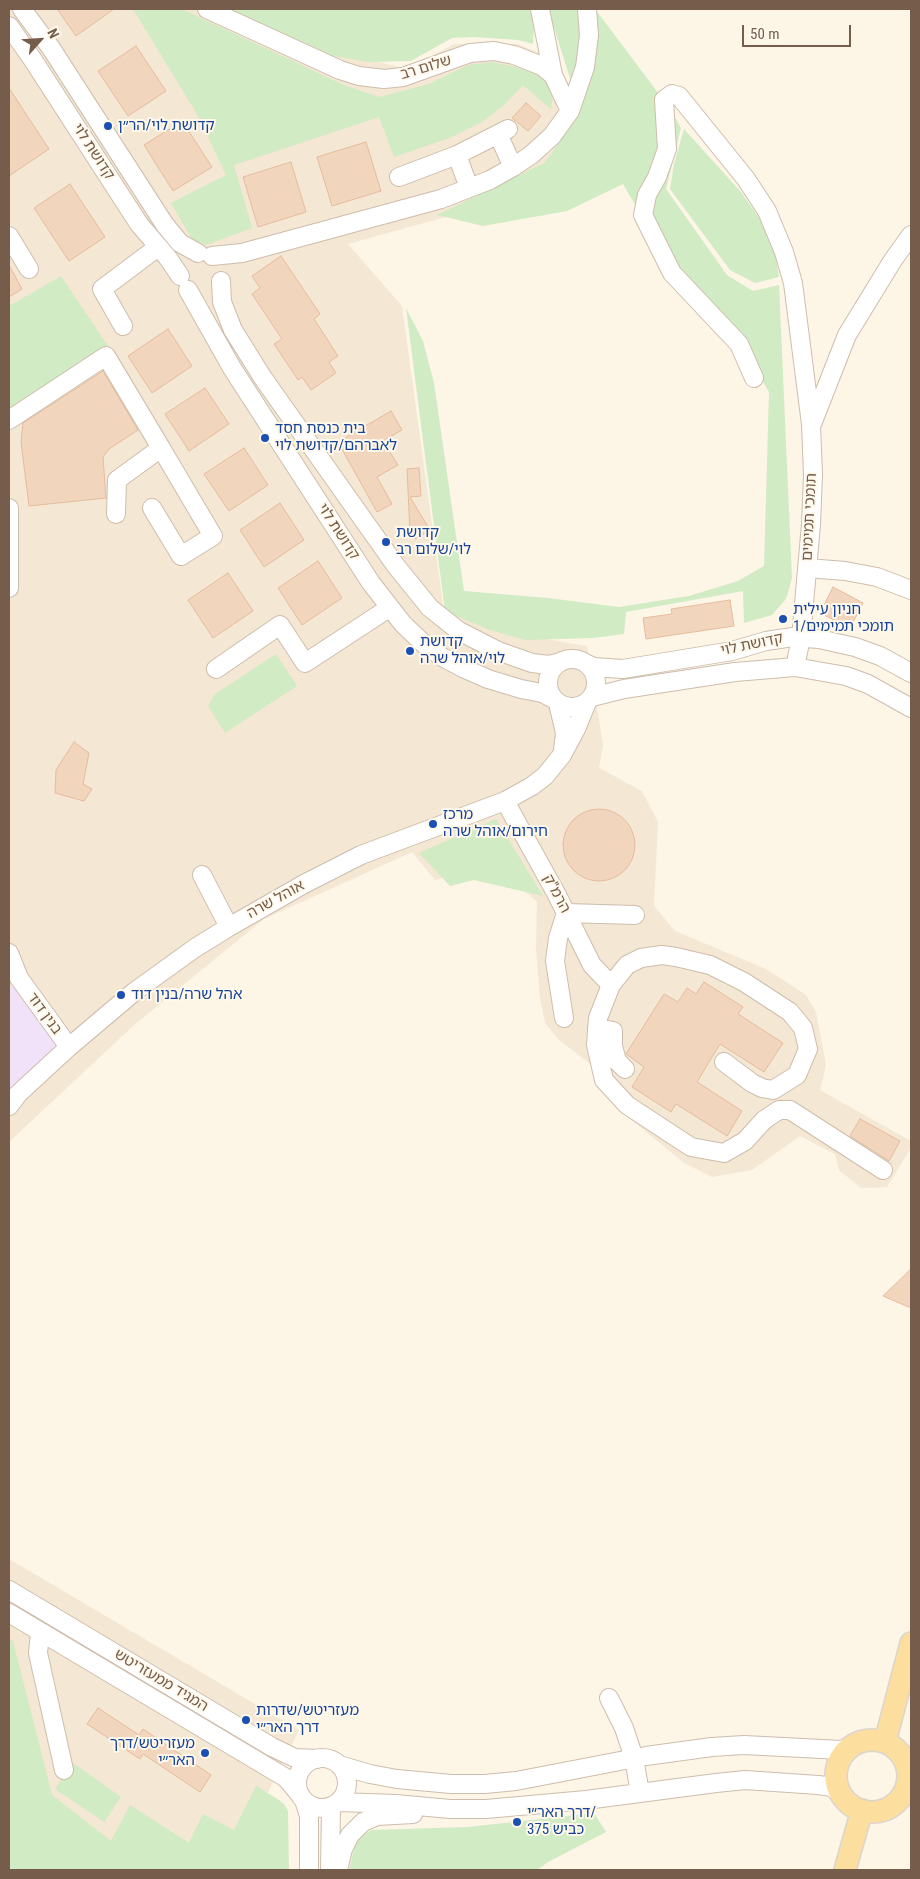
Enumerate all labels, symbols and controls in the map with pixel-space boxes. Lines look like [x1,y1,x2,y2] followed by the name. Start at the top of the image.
[15,15,65,65] north arrow
[745,15,854,47] scale bar
[750,25,780,43] text: 50 m
[44,26,63,41] text: N
[398,52,454,84] street label: שלום רב
[118,117,215,135] place label: קדושת לוי/הר״ן
[68,120,118,184] street label: קדושת לוי
[102,120,114,132] marker: קדושת לוי/הר״ן
[275,420,397,455] place label: בית כנסת חסד לאברהם/קדושת לוי
[259,432,271,444] marker: בית כנסת חסד לאברהם/קדושת לוי
[799,473,821,561] street label: תומכי תמימים
[313,500,363,564] street label: קדושת לוי
[396,524,471,559] place label: קדושת לוי/שלום רב
[380,536,392,548] marker: קדושת לוי/שלום רב
[793,601,894,636] place label: חניון עילית 1/תומכי תמימים
[777,613,789,625] marker: חניון עילית 1/תומכי תמימים
[719,630,785,660] street label: קדושת לוי
[420,633,505,668] place label: קדושת לוי/אוהל שרה
[404,645,416,657] marker: קדושת לוי/אוהל שרה
[443,806,548,841] place label: מרכז חירום/אוהל שרה
[427,818,439,830] marker: מרכז חירום/אוהל שרה
[538,872,574,916] street label: הרמ"ק
[244,877,308,923] street label: אוהל שרה
[131,986,242,1004] place label: אהל שרה/בנין דוד
[23,989,65,1039] street label: בנין דוד
[115,989,127,1001] marker: אהל שרה/בנין דוד
[111,1646,211,1716] street label: המגיד ממעזריטש
[256,1702,359,1737] place label: מעזריטש/שדרות דרך האר״י
[240,1714,252,1726] marker: מעזריטש/שדרות דרך האר״י
[110,1735,195,1770] place label: מעזריטש/דרך האר״י
[199,1747,211,1759] marker: מעזריטש/דרך האר״י
[527,1804,596,1839] place label: דרך האר״י/ כביש 375
[511,1816,523,1828] marker: דרך האר״י/ כביש 375

